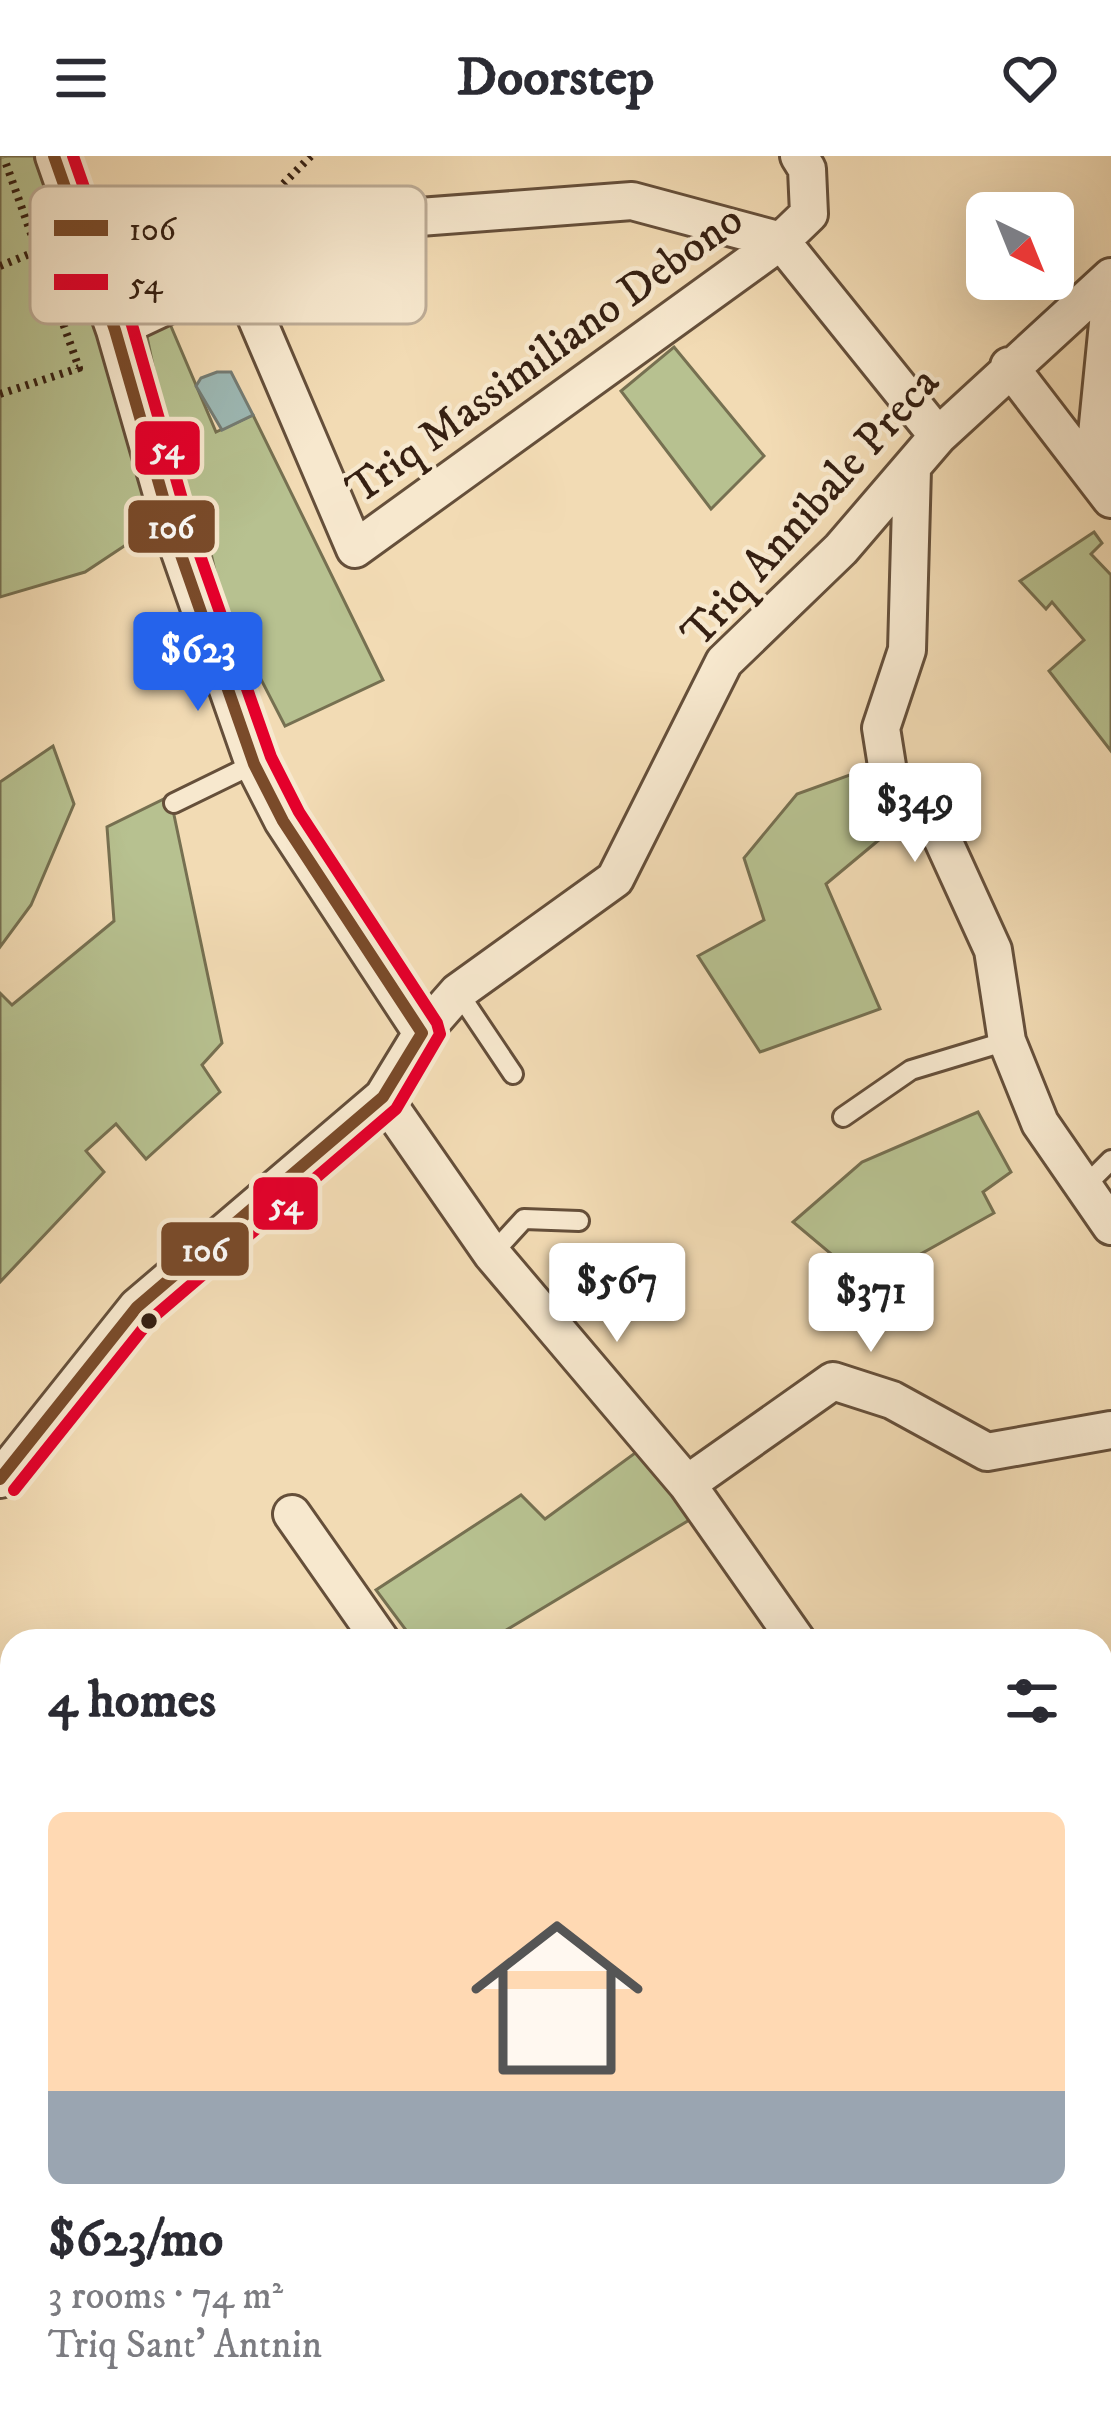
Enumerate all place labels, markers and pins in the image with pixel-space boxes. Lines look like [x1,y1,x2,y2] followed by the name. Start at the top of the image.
[127,612,269,714] pin: $623
[844,763,986,865] pin: $349
[546,1243,688,1345] pin: $567
[800,1253,942,1355] pin: $371
[138,1310,160,1332] unlabelled marker

